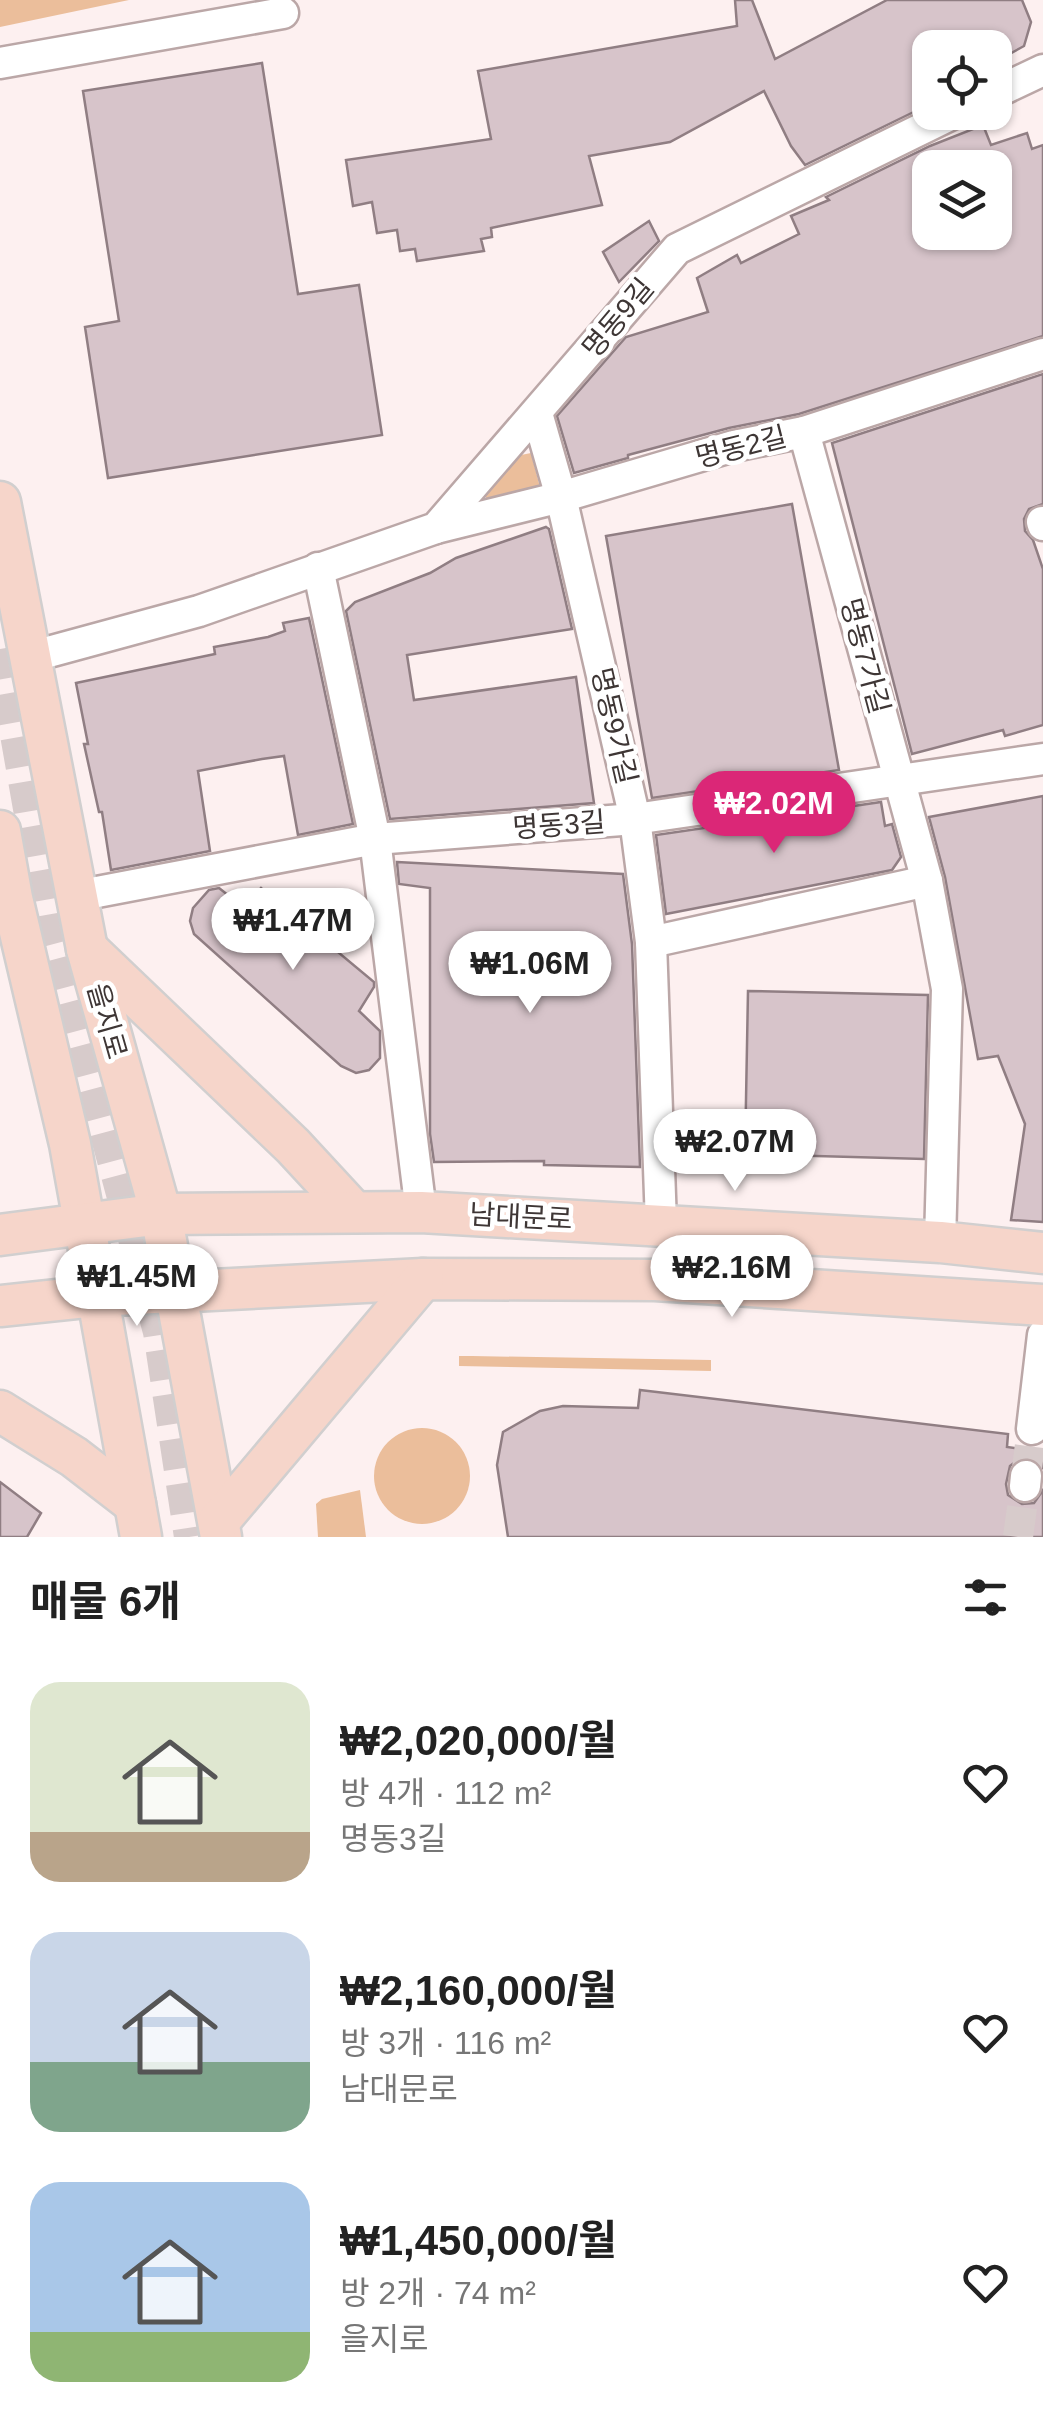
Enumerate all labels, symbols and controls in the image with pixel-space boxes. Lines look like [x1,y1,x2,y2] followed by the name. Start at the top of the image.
[912,30,1012,250] map controls
[912,30,1012,130] button: locate
[912,150,1012,250] button: layers
[576,272,660,364] street label: 명동9길
[692,421,790,473] street label: 명동2길
[835,595,895,717] street label: 명동7가길
[586,665,642,787] street label: 명동9가길
[693,771,855,856] pin: ₩2.02M
[714,785,834,821] text: ₩2.02M
[512,806,606,844] street label: 명동3길
[212,888,374,973] pin: ₩1.47M
[233,902,353,938] text: ₩1.47M
[449,931,611,1016] pin: ₩1.06M
[470,945,590,981] text: ₩1.06M
[81,980,133,1062] street label: 을지로
[654,1109,816,1194] pin: ₩2.07M
[675,1123,795,1159] text: ₩2.07M
[469,1199,573,1235] street label: 남대문로
[651,1235,813,1320] pin: ₩2.16M
[56,1244,218,1329] pin: ₩1.45M
[672,1249,792,1285] text: ₩2.16M
[77,1258,197,1294] text: ₩1.45M
[958,1570,1013,1625] icon: filters
[30,1578,181,1625] text: 매물 6개
[340,1717,617,1764] text: ₩2,020,000/월
[110,1722,230,1842] icon: home
[958,1755,1013,1810] icon: heart
[340,1775,551,1811] text: 방 4개 · 112 m²
[340,1821,446,1857] text: 명동3길
[340,1967,617,2014] text: ₩2,160,000/월
[110,1972,230,2092] icon: home
[958,2005,1013,2060] icon: heart
[340,2025,551,2061] text: 방 3개 · 116 m²
[340,2071,458,2107] text: 남대문로
[340,2217,617,2264] text: ₩1,450,000/월
[110,2222,230,2342] icon: home
[958,2255,1013,2310] icon: heart
[340,2275,536,2311] text: 방 2개 · 74 m²
[340,2321,428,2357] text: 을지로

